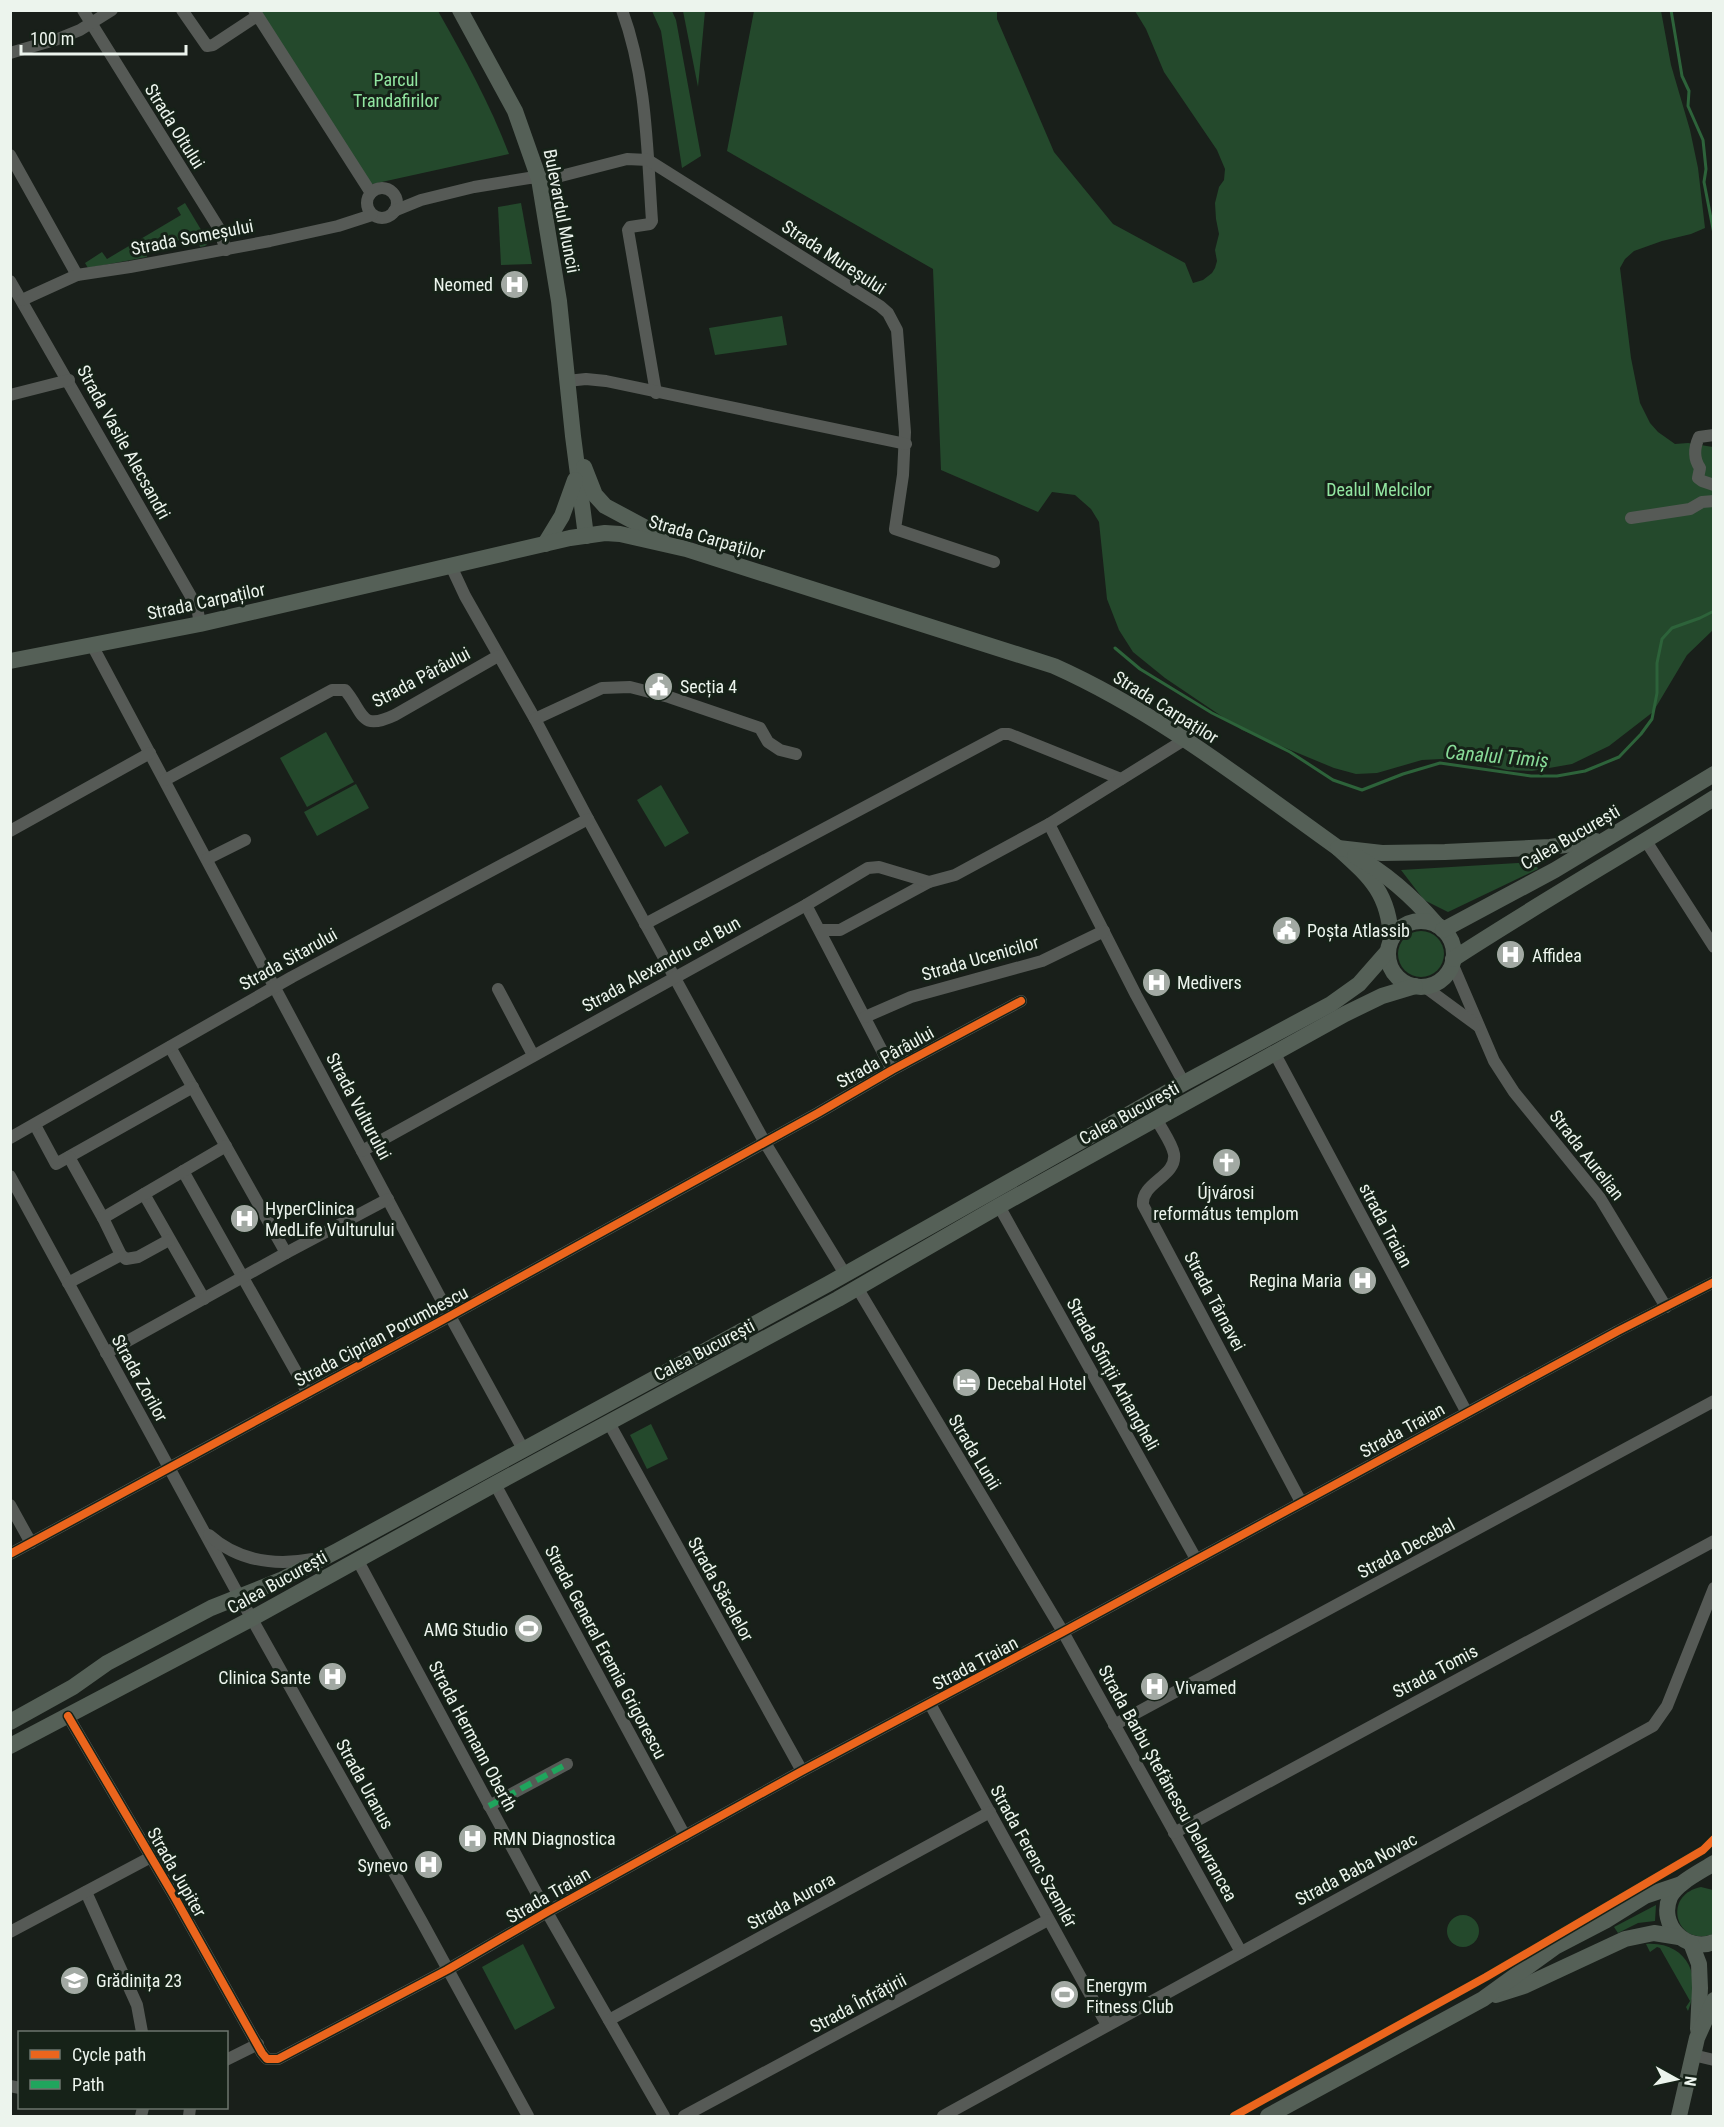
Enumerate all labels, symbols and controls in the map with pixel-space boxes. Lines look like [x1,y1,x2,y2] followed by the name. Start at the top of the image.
[21,18,186,56] scale bar
[30,28,74,49] text: 100 m
[353,69,439,111] park label: Parcul Trandafirilor
[141,80,209,172] street label: Strada Oltului
[540,147,584,275] street label: Bulevardul Muncii
[129,215,255,260] street label: Strada Someșului
[777,216,890,299] street label: Strada Mureșului
[498,268,530,300] hospital icon: Neomed
[433,274,493,295] place label: Neomed
[73,361,175,523] street label: Strada Vasile Alecsandri
[1326,479,1432,500] park label: Dealul Melcilor
[646,510,768,565] street label: Strada Carpaților
[145,578,268,625] street label: Strada Carpaților
[368,642,474,712] street label: Strada Pârâului
[1109,666,1223,749] street label: Strada Carpaților
[643,670,675,702] public building icon: Secția 4
[680,676,737,698] place label: Secția 4
[1444,740,1550,772] water label: Canalul Timiș
[1517,800,1624,875] street label: Calea București
[578,912,744,1016] street label: Strada Alexandru cel Bun
[1270,914,1302,946] public building icon: Poșta Atlassib
[1307,920,1410,942] place label: Poșta Atlassib
[235,923,341,995] street label: Strada Sitarului
[919,931,1041,985] street label: Strada Ucenicilor
[1495,939,1527,971] hospital icon: Affidea
[1532,945,1582,966] place label: Affidea
[1140,966,1172,998] hospital icon: Medivers
[1177,972,1242,993] place label: Medivers
[833,1022,937,1092] street label: Strada Pârâului
[322,1049,396,1163] street label: Strada Vulturului
[1075,1077,1183,1150] street label: Calea București
[1545,1106,1629,1204] street label: Strada Aurelian
[1210,1147,1242,1179] church icon: Újvárosi református templom
[1355,1179,1417,1271] street label: strada Traian
[1153,1182,1299,1224] place label: Újvárosi református templom
[265,1198,395,1240] place label: HyperClinica MedLife Vulturului
[228,1202,260,1234] hospital icon: HyperClinica MedLife Vulturului
[1180,1248,1250,1354] street label: Strada Târnavei
[1347,1264,1379,1296] hospital icon: Regina Maria
[1249,1270,1342,1291] place label: Regina Maria
[291,1281,471,1391] street label: Strada Ciprian Porumbescu
[1062,1294,1164,1454] street label: Strada Sfinții Arhangheli
[650,1315,758,1386] street label: Calea București
[107,1331,173,1426] street label: Strada Zorilor
[950,1367,982,1399] hotel icon: Decebal Hotel
[987,1373,1086,1394] place label: Decebal Hotel
[1356,1398,1448,1462] street label: Strada Traian
[944,1411,1006,1493] street label: Strada Lunii
[1354,1514,1458,1582] street label: Strada Decebal
[684,1533,759,1645] street label: Strada Săcelelor
[541,1542,671,1762] street label: Strada General Eremia Grigorescu
[223,1546,331,1619] street label: Calea București
[513,1613,545,1645] sports icon: AMG Studio
[424,1619,508,1640] place label: AMG Studio
[929,1632,1021,1694] street label: Strada Traian
[1389,1640,1481,1702] street label: Strada Tomis
[425,1657,521,1815] street label: Strada Hermann Oberth
[316,1661,348,1693] hospital icon: Clinica Sante
[1093,1661,1242,1905] street label: Strada Barbu Ștefănescu Delavrancea
[218,1667,311,1688] place label: Clinica Sante
[1138,1671,1170,1703] hospital icon: Vivamed
[1175,1677,1236,1698] place label: Vivamed
[332,1735,398,1833] street label: Strada Uranus
[986,1781,1082,1931] street label: Strada Ferenc Szemlér
[456,1822,488,1854] hospital icon: RMN Diagnostica
[143,1824,211,1921] street label: Strada Jupiter
[493,1828,616,1849] place label: RMN Diagnostica
[1292,1828,1420,1910] street label: Strada Baba Novac
[413,1849,445,1881] hospital icon: Synevo
[358,1855,408,1876] place label: Synevo
[502,1862,594,1928] street label: Strada Traian
[743,1868,839,1934] street label: Strada Aurora
[59,1964,91,1996] school or university icon: Grădinița 23
[806,1969,910,2038] street label: Strada Înfrățirii
[96,1970,182,1992] place label: Grădinița 23
[1086,1975,1174,2017] place label: Energym Fitness Club
[1049,1979,1081,2011] sports icon: Energym Fitness Club
[18,2031,228,2109] legend
[72,2044,146,2065] text: Cycle path
[1646,2049,1706,2109] north arrow
[72,2074,105,2095] text: Path
[1680,2075,1700,2087] text: N

